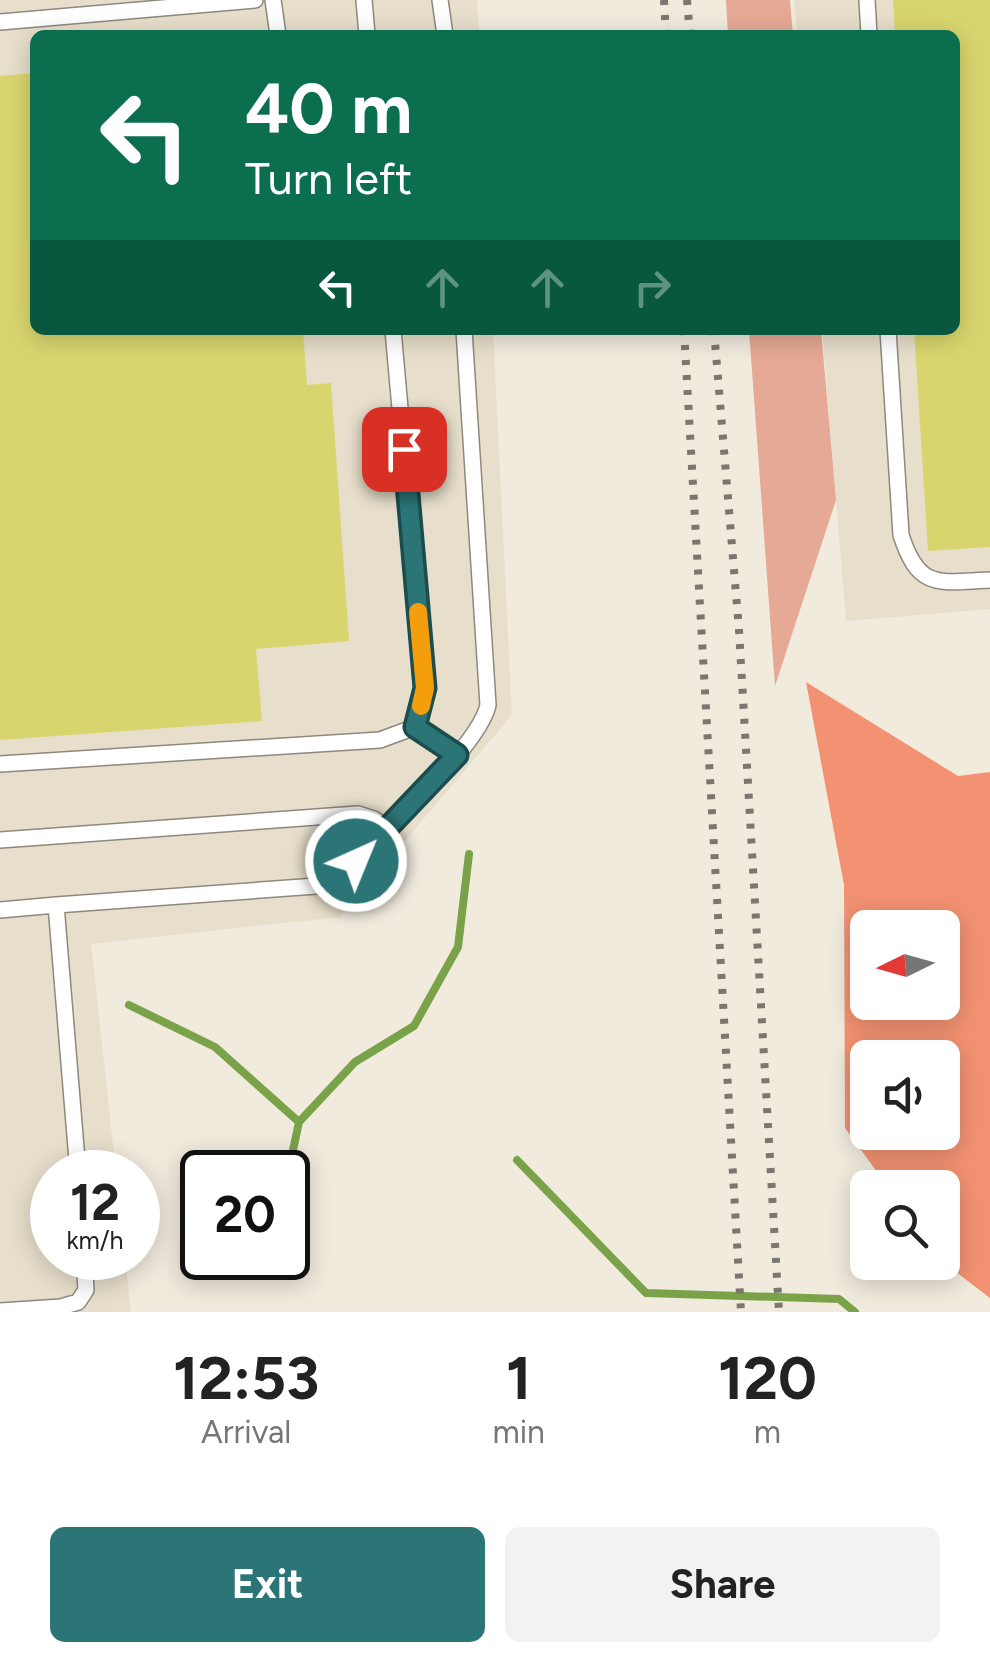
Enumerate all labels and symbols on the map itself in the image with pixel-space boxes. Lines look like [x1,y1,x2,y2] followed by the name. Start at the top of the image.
[362,407,447,492] pin
[304,809,408,913] position arrow
[850,910,960,1020] north arrow
[180,1150,310,1280] speed limit sign: 20

